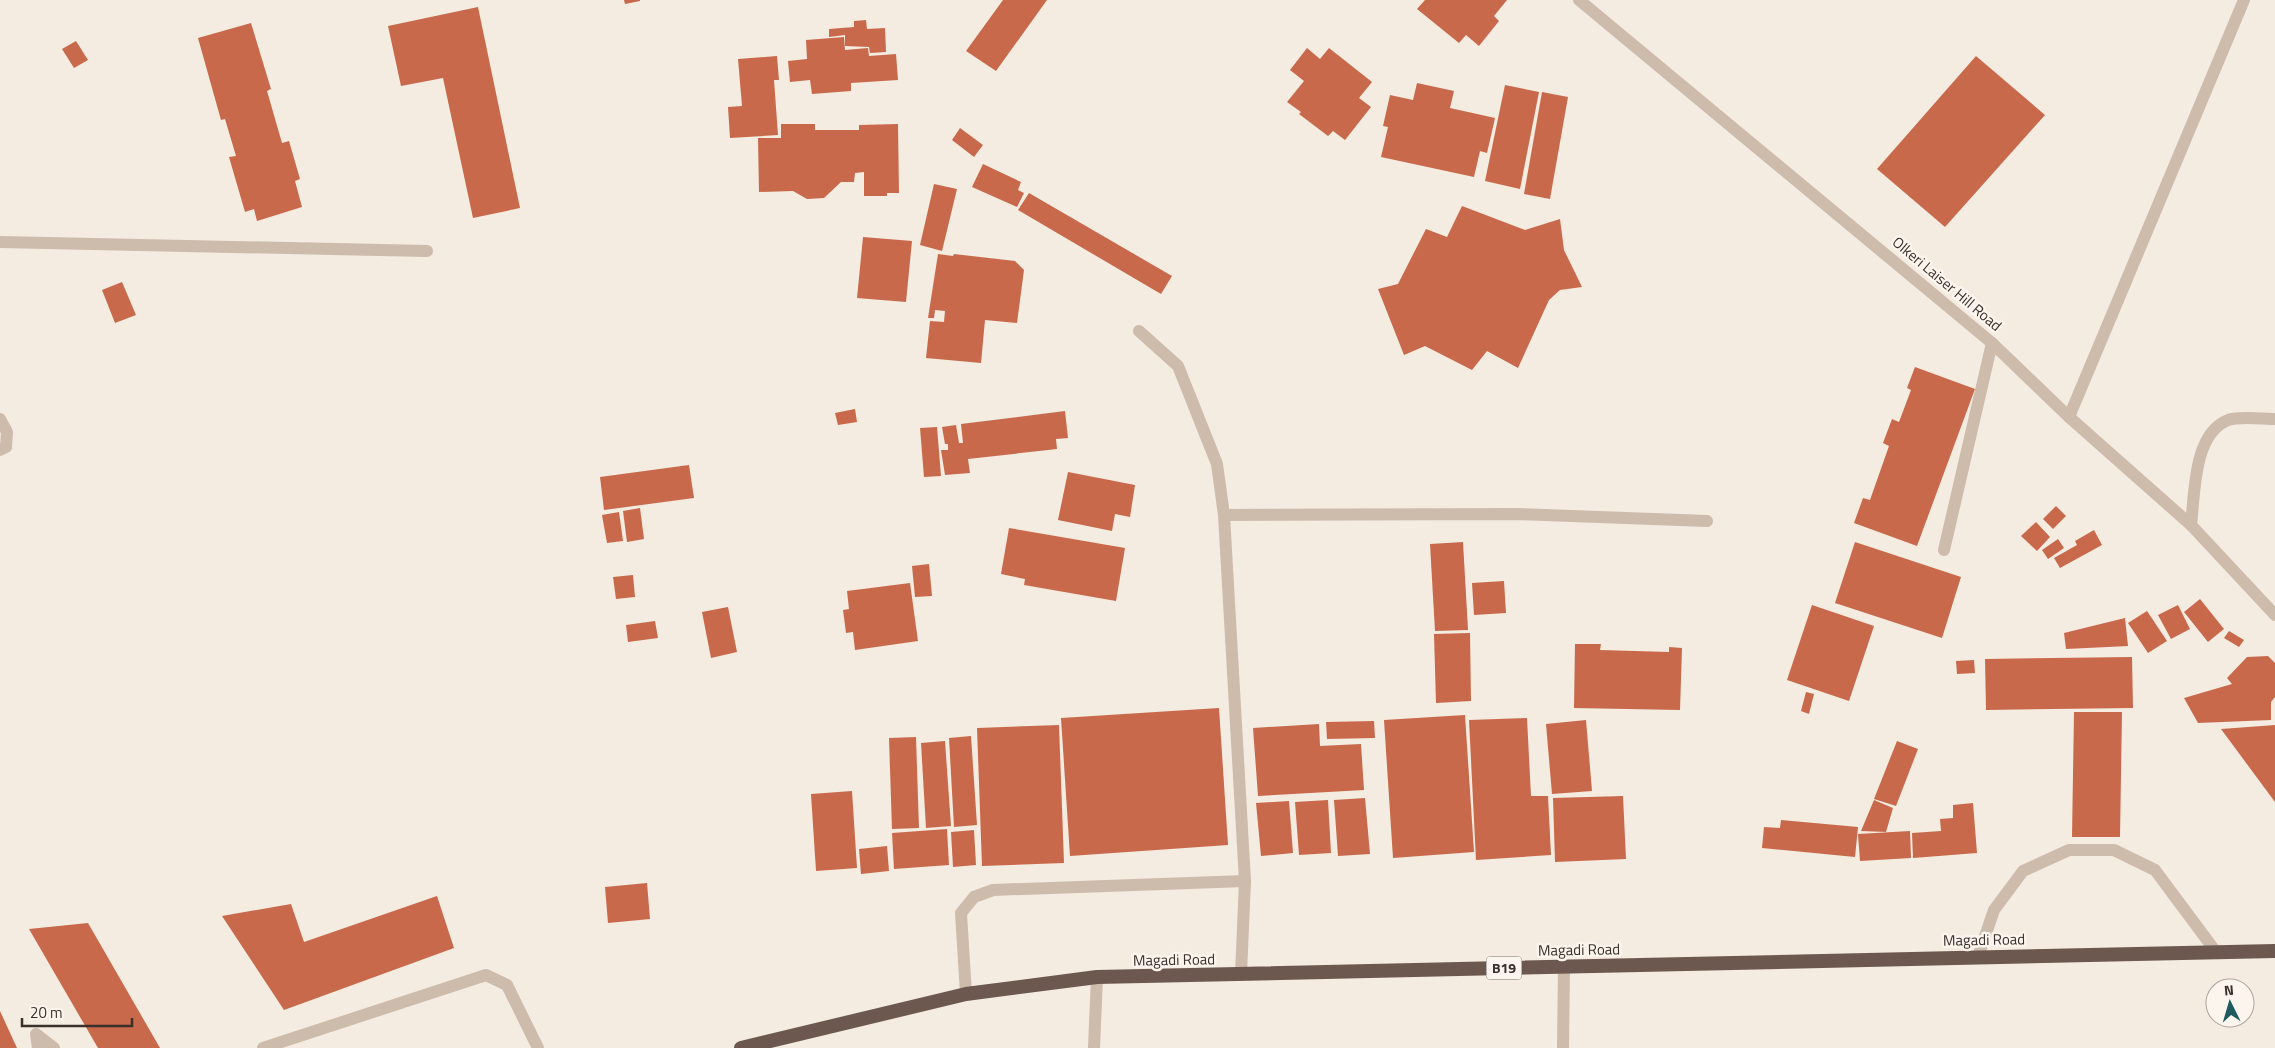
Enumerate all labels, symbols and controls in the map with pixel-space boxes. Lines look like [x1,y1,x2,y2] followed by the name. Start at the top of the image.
[1888,231,2007,336] street label: Olkeri Laiser Hill Road
[1943,927,2025,952] street label: Magadi Road
[1538,937,1620,962] street label: Magadi Road
[1133,947,1215,972] street label: Magadi Road
[1486,956,1522,980] road number: B19
[2205,978,2255,1028] north arrow
[2223,979,2235,1000] text: N
[22,996,132,1028] scale bar
[30,1001,63,1024] text: 20 m

